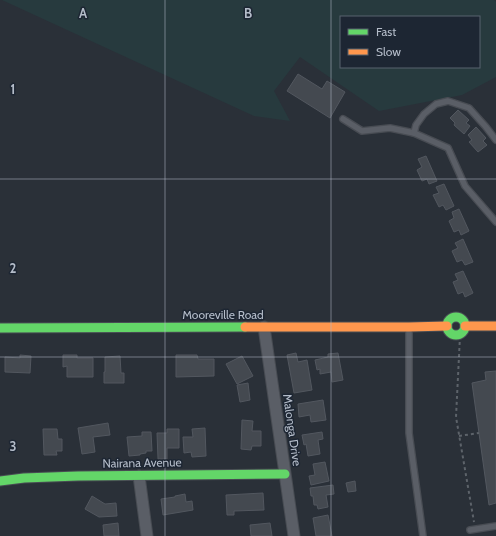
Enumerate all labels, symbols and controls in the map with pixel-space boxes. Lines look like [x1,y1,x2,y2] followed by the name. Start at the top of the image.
[79,5,88,21] text: A
[244,5,252,21] text: B
[340,16,480,68] legend
[376,24,396,39] text: Fast
[376,44,401,59] text: Slow
[11,81,15,97] text: 1
[10,260,17,276] text: 2
[182,307,264,322] street label: Mooreville Road
[280,393,305,467] street label: Malonga Drive
[9,438,17,454] text: 3
[102,454,182,471] street label: Nairana Avenue

